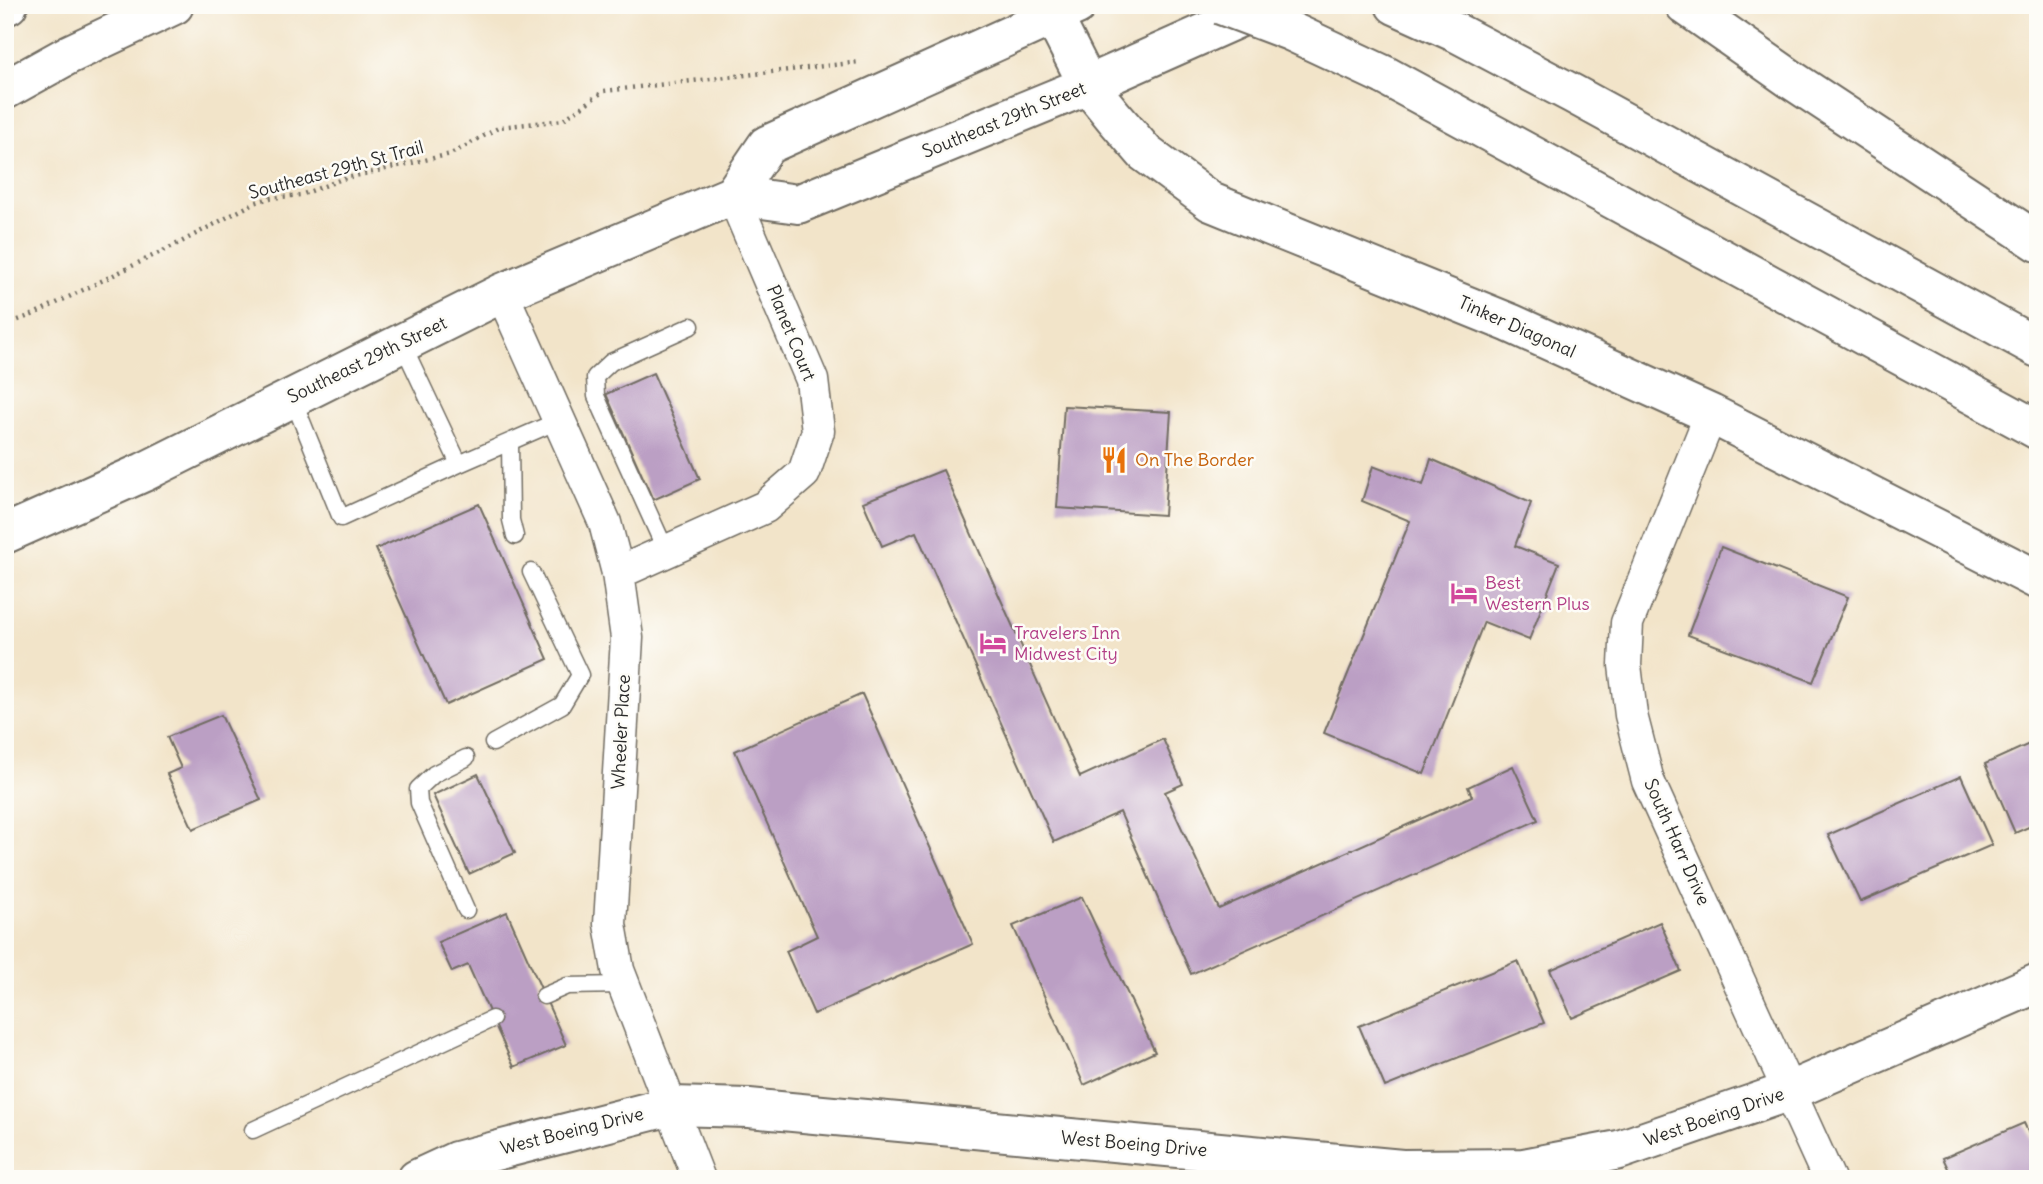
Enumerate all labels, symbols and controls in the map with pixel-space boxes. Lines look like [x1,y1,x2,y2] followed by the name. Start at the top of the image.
[919,76,1089,163] street label: Southeast 29th Street
[246,135,426,204] street label: Southeast 29th St Trail
[762,282,821,384] street label: Planet Court
[1455,290,1579,363] street label: Tinker Diagonal
[283,311,450,408] street label: Southeast 29th Street
[1099,445,1129,475] restaurant icon: On The Border
[1135,448,1255,471] place label: On The Border
[1485,571,1590,615] place label: Best Western Plus
[1449,578,1479,608] hotel icon: Best Western Plus
[1014,621,1120,665] place label: Travelers Inn Midwest City
[978,628,1008,658] hotel icon: Travelers Inn Midwest City
[606,674,635,790] street label: Wheeler Place
[1639,775,1716,909] street label: South Harr Drive
[1641,1082,1787,1151] street label: West Boeing Drive
[498,1102,646,1159] street label: West Boeing Drive
[1060,1126,1208,1161] street label: West Boeing Drive

